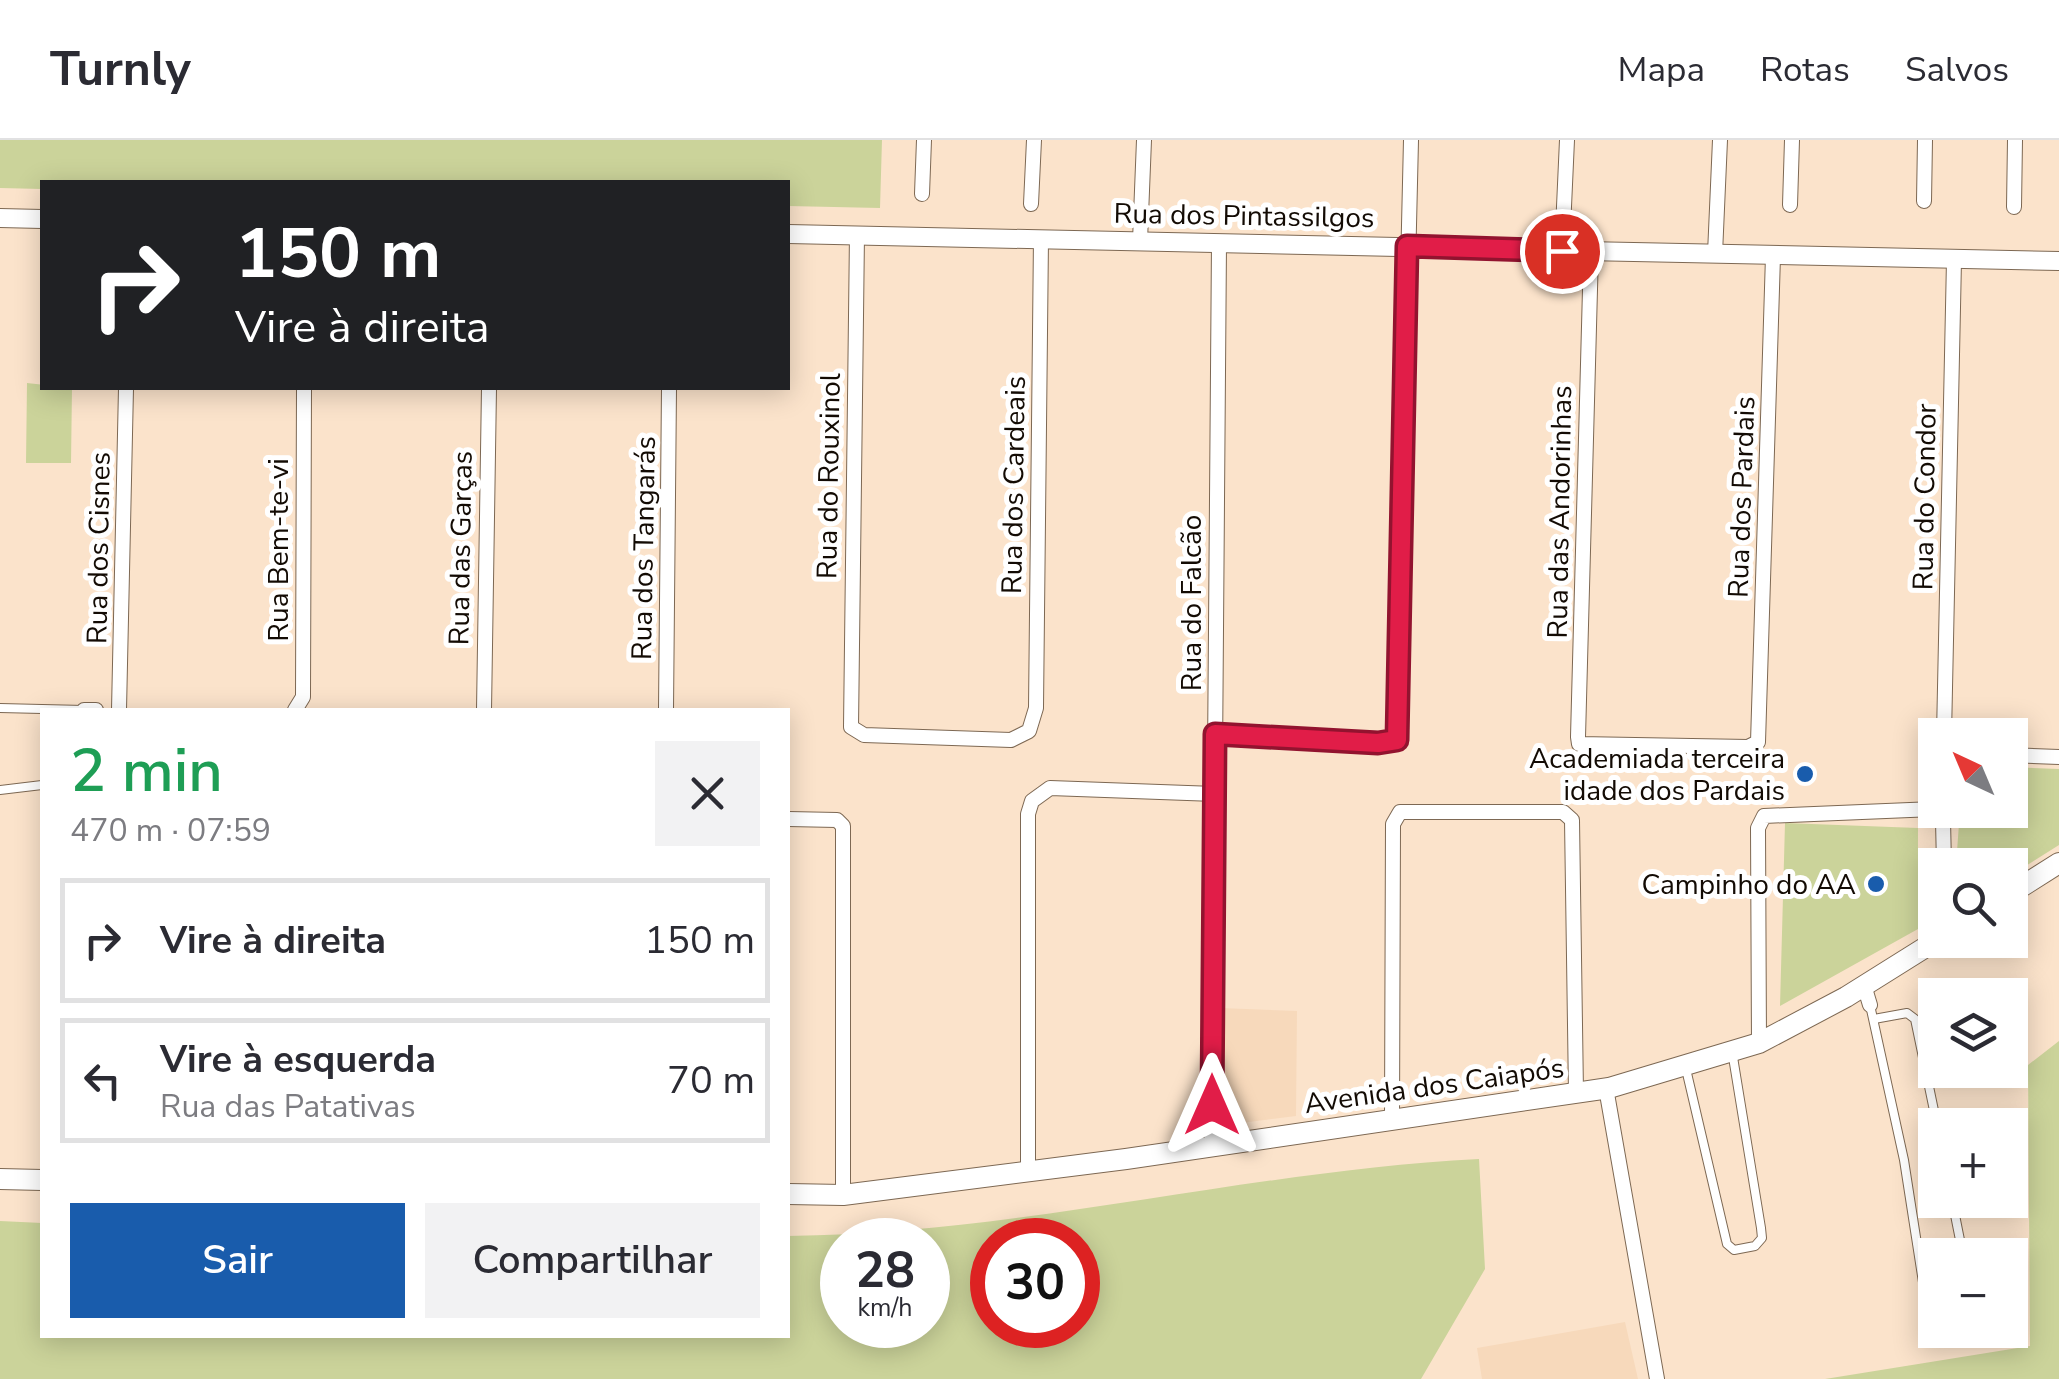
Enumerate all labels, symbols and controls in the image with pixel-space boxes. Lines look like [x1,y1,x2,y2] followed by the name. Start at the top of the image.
[50,36,191,102] text: Turnly
[1618,46,1705,93] text: Mapa
[1760,46,1850,93] text: Rotas
[1905,46,2009,93] text: Salvos
[1113,195,1375,237] street label: Rua dos Pintassilgos
[235,206,441,302] text: 150 m
[1520,209,1605,294] pin
[70,220,200,350] icon: right
[1535,224,1590,279] icon: arrive
[235,297,490,358] text: Vire à direita
[808,372,850,579] street label: Rua do Rouxinol
[993,376,1035,594] street label: Rua dos Cardeais
[1539,385,1581,639] street label: Rua das Andorinhas
[1719,395,1765,599] street label: Rua dos Pardais
[1904,403,1946,591] street label: Rua do Condor
[623,436,665,660] street label: Rua dos Tangarás
[440,450,482,646] street label: Rua das Garças
[78,452,120,644] street label: Rua dos Cisnes
[260,458,298,642] street label: Rua Bem-te-vi
[1173,515,1211,691] street label: Rua do Falcão
[1918,718,2028,828] north arrow
[1918,718,2028,1348] map controls
[70,730,223,812] text: 2 min
[1529,740,1785,810] place label: Academiada terceira idade dos Pardais
[655,741,760,846] button: close
[1794,763,1816,785] marker: Academiada terceira idade dos Pardais
[70,809,271,852] text: 470 m · 07:59
[1918,848,2028,958] button: search
[1642,866,1856,904] place label: Campinho do AA
[1865,873,1887,895] marker: Campinho do AA
[75,913,130,968] icon: right
[160,915,386,966] text: Vire à direita
[644,915,755,966] text: 150 m
[1918,978,2028,1088] button: layers
[160,1034,436,1085] text: Vire à esquerda
[1302,1049,1567,1123] street label: Avenida dos Caiapós
[75,1053,130,1108] icon: left
[1160,1053,1264,1157] position arrow
[667,1055,755,1106] text: 70 m
[160,1085,416,1128] text: Rua das Patativas
[1918,1108,2028,1218] button: +
[70,1203,405,1318] button: Sair
[425,1203,760,1318] button: Compartilhar
[970,1218,1100,1348] speed limit sign: 30
[855,1236,915,1305] text: 28
[1918,1238,2028,1348] button: −
[857,1291,913,1325] text: km/h

